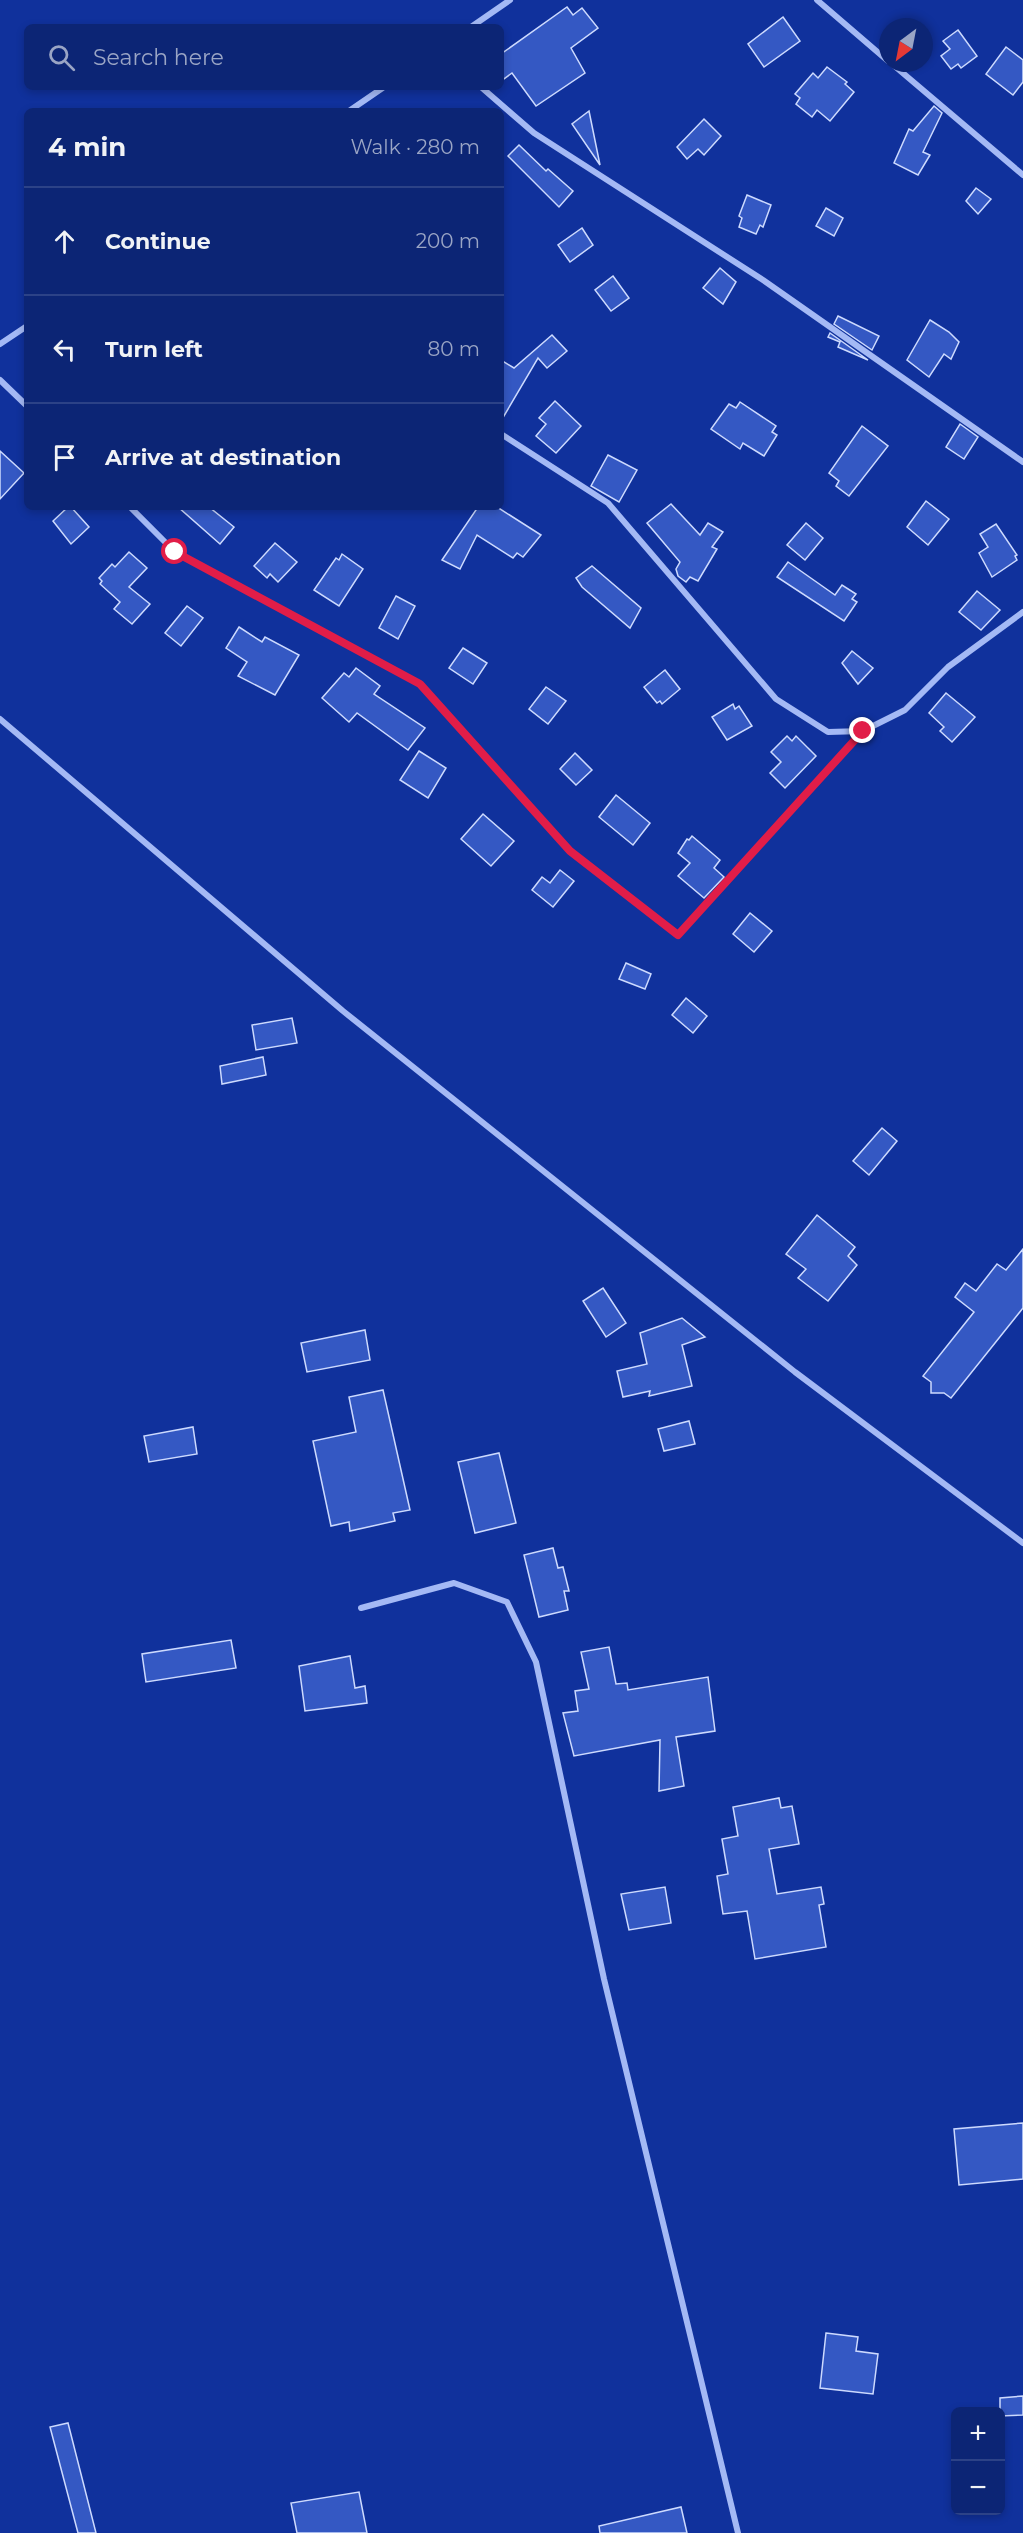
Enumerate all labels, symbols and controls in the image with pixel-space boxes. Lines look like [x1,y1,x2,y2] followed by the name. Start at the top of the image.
[879,18,933,72] north arrow
[24,24,504,90] search box
[45,41,78,74] icon: search
[93,44,224,71] text: Search here
[48,131,126,163] text: 4 min
[350,135,480,159] text: Walk · 280 m
[48,225,81,258] icon: ahead
[105,228,211,255] text: Continue
[416,229,480,253] text: 200 m
[48,333,81,366] icon: left
[105,336,203,363] text: Turn left
[428,337,480,361] text: 80 m
[48,441,81,474] icon: arrive
[105,444,341,471] text: Arrive at destination
[161,538,187,564] route start
[849,717,875,743] route end
[951,2407,1005,2515] map controls
[951,2407,1005,2461] button: +
[951,2461,1005,2515] button: −

